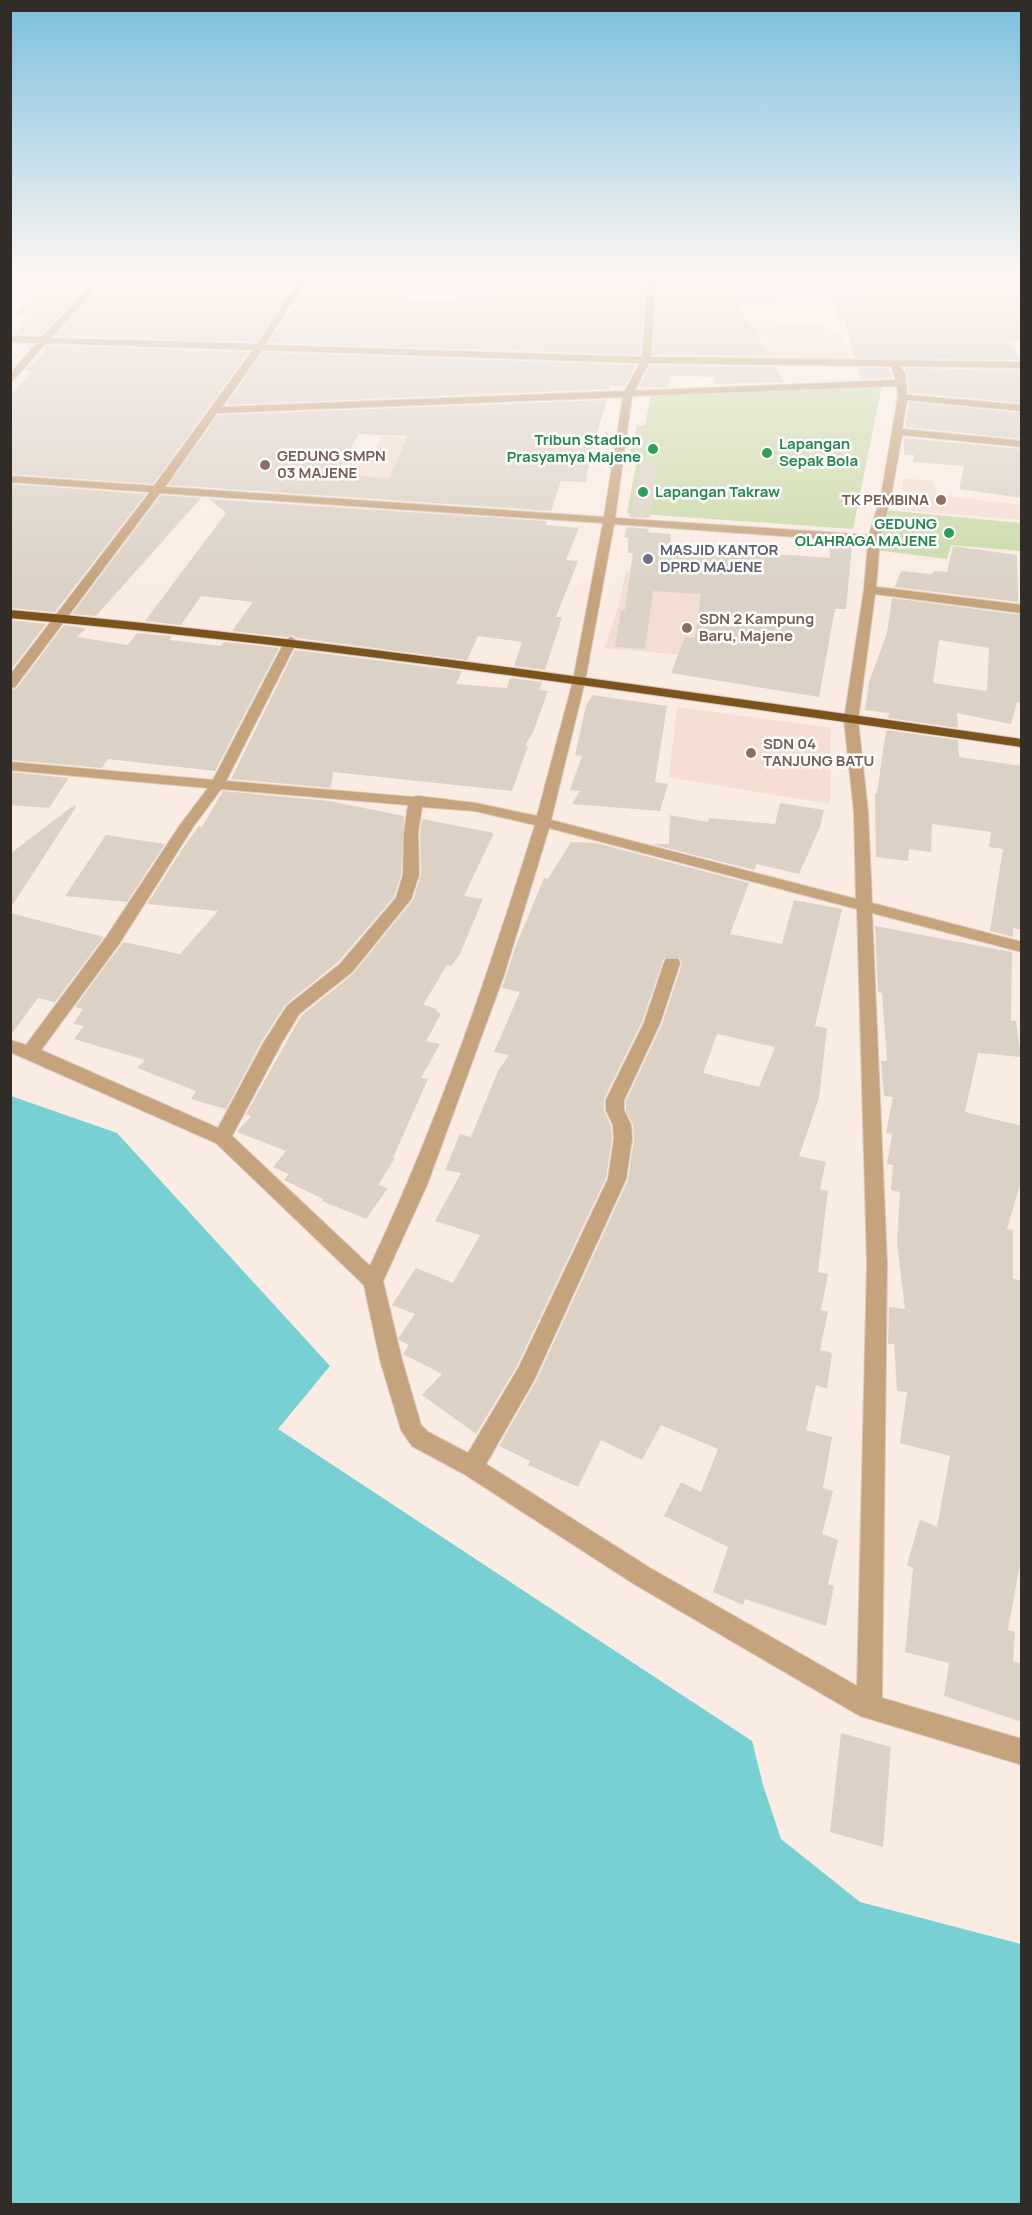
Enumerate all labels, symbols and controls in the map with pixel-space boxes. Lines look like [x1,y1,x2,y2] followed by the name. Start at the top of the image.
[507,429,641,467] place label: Tribun Stadion Prasyamya Majene
[779,433,858,471] place label: Lapangan Sepak Bola
[646,442,660,456] marker: Tribun Stadion Prasyamya Majene
[277,445,386,483] place label: GEDUNG SMPN 03 MAJENE
[760,446,774,460] marker: Lapangan Sepak Bola
[258,458,272,472] marker: GEDUNG SMPN 03 MAJENE
[655,481,780,502] place label: Lapangan Takraw
[636,485,650,499] marker: Lapangan Takraw
[842,489,929,510] place label: TK PEMBINA
[934,493,948,507] marker: TK PEMBINA
[795,513,937,551] place label: GEDUNG OLAHRAGA MAJENE
[942,526,956,540] marker: GEDUNG OLAHRAGA MAJENE
[660,539,779,577] place label: MASJID KANTOR DPRD MAJENE
[641,552,655,566] marker: MASJID KANTOR DPRD MAJENE
[699,608,814,646] place label: SDN 2 Kampung Baru, Majene
[680,621,694,635] marker: SDN 2 Kampung Baru, Majene
[763,733,874,771] place label: SDN 04 TANJUNG BATU
[744,746,758,760] marker: SDN 04 TANJUNG BATU

